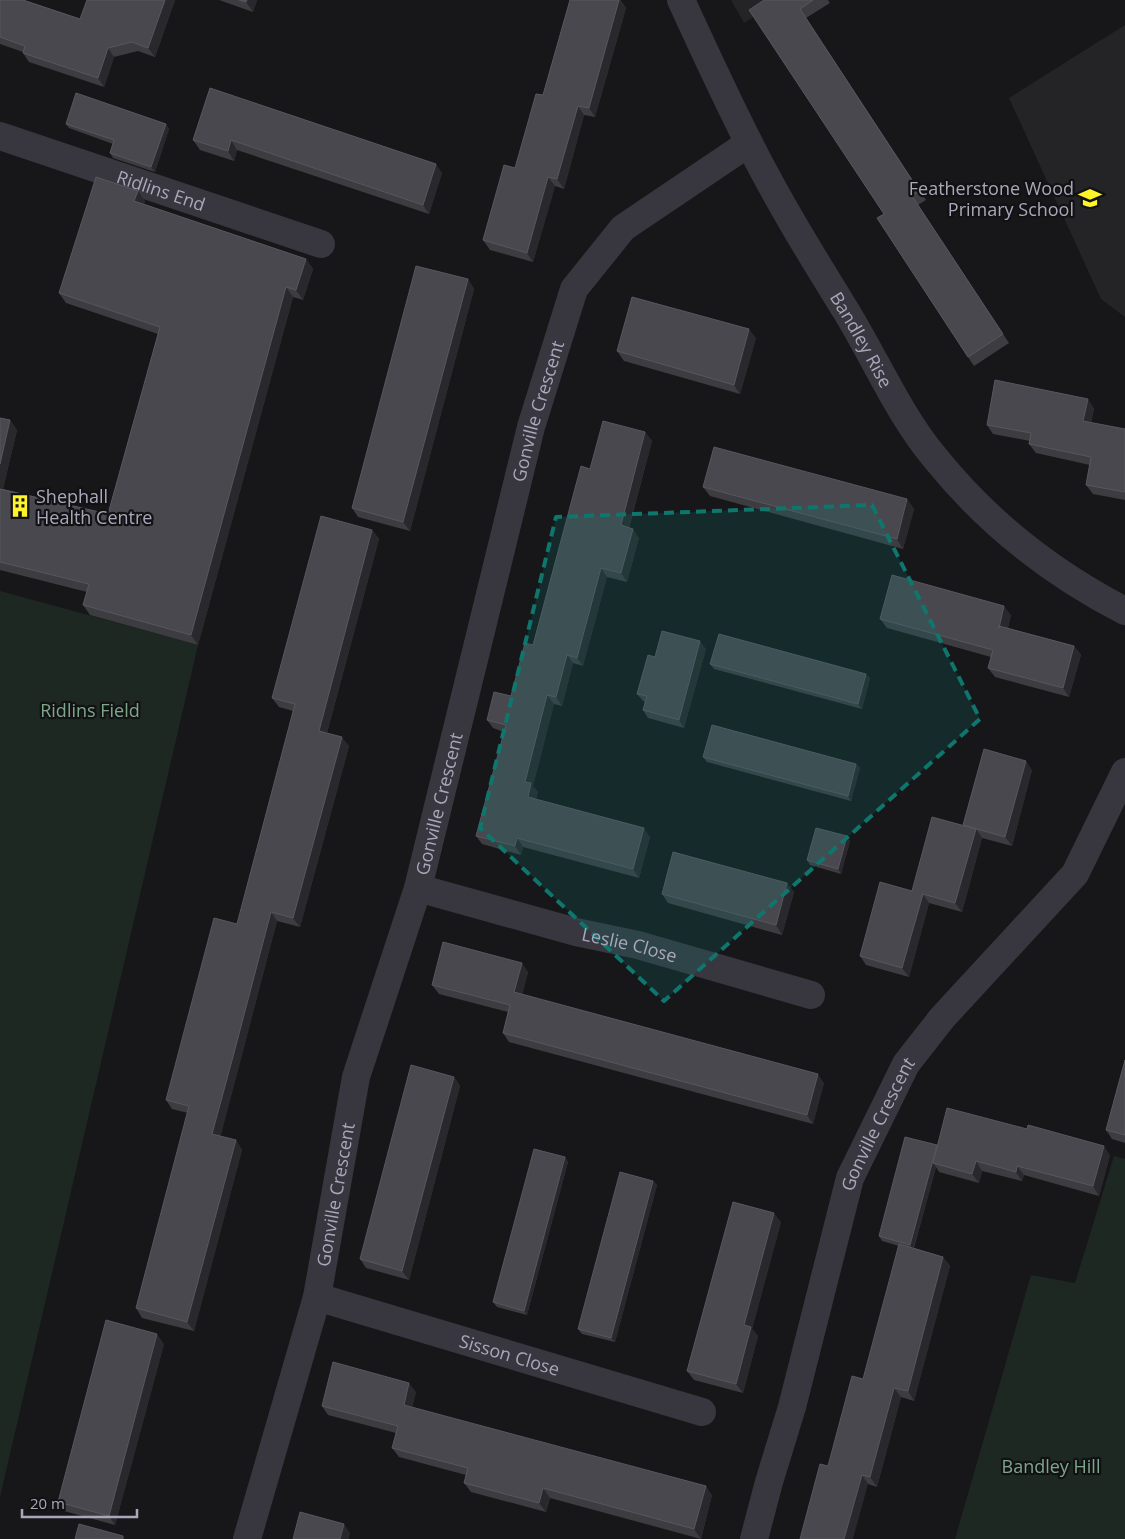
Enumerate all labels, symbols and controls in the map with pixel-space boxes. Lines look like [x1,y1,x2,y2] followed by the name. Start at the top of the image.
[114,164,209,216] street label: Ridlins End
[909,176,1074,221] place label: Featherstone Wood Primary School
[1077,185,1103,211] school or university icon: Featherstone Wood Primary School
[825,287,898,392] street label: Bandley Rise
[506,337,569,484] street label: Gonville Crescent
[36,484,152,529] place label: Shephall Health Centre
[7,493,33,519] building icon: Shephall Health Centre
[40,698,140,722] park label: Ridlins Field
[410,730,468,878] street label: Gonville Crescent
[580,922,680,968] street label: Leslie Close
[835,1052,919,1193] street label: Gonville Crescent
[311,1121,360,1268] street label: Gonville Crescent
[457,1328,563,1381] street label: Sisson Close
[1002,1454,1100,1478] park label: Bandley Hill
[22,1486,138,1518] scale bar
[30,1493,65,1513] text: 20 m

